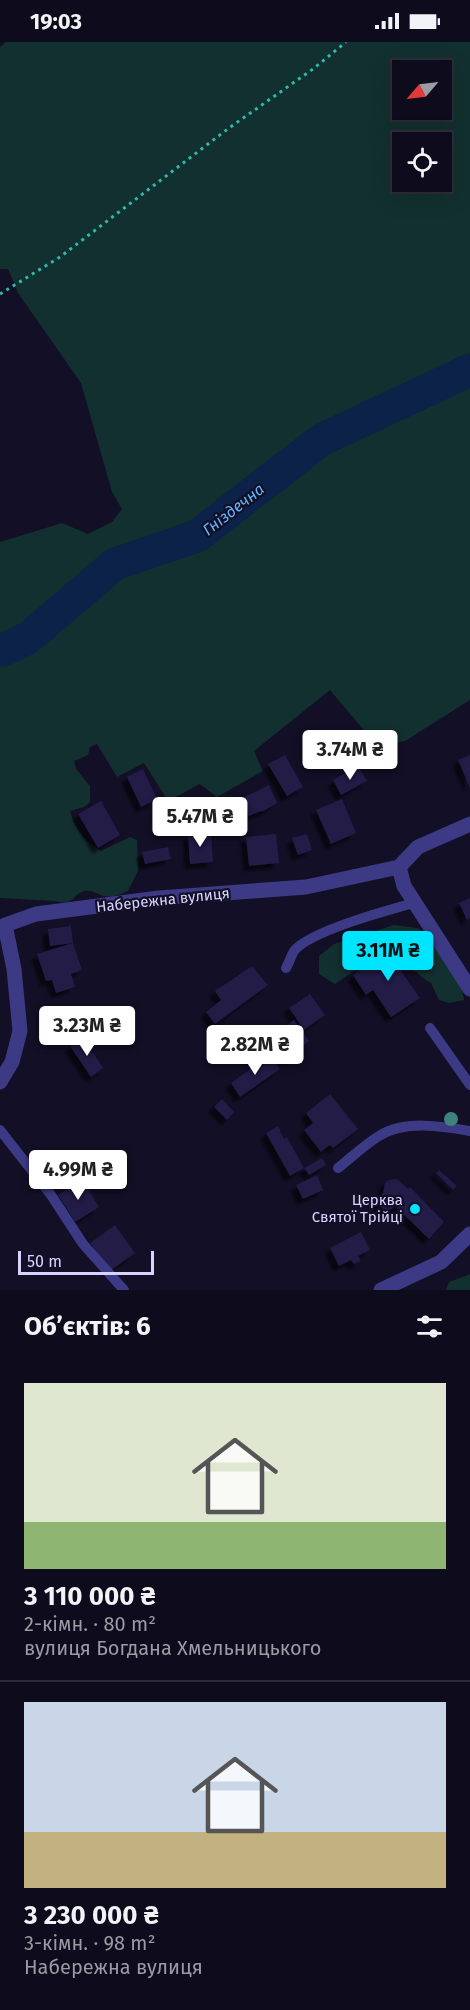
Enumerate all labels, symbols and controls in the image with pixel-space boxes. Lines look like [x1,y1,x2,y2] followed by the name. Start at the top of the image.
[30,8,82,35] text: 19:03
[392,60,452,120] north arrow
[392,60,452,192] map controls
[392,132,452,192] button: locate
[199,479,268,539] water label: Гніздечна
[295,730,405,781] pin: 3.74M ₴
[316,737,384,761] text: 3.74M ₴
[145,797,255,848] pin: 5.47M ₴
[166,804,234,828] text: 5.47M ₴
[95,884,231,916] street label: Набережна вулиця
[333,931,443,982] pin: 3.11M ₴
[356,938,420,962] text: 3.11M ₴
[32,1006,142,1057] pin: 3.23M ₴
[53,1013,121,1037] text: 3.23M ₴
[200,1025,310,1076] pin: 2.82M ₴
[221,1032,289,1056] text: 2.82M ₴
[23,1150,133,1201] pin: 4.99M ₴
[43,1157,113,1181] text: 4.99M ₴
[312,1191,403,1226] place label: Церква Святої Трійці
[408,1202,422,1216] marker: Церква Святої Трійці
[18,1248,154,1276] scale bar
[27,1252,62,1271] text: 50 m
[413,1310,446,1343] icon: filters
[24,1311,151,1342] text: Об’єктів: 6
[181,1422,289,1530] icon: home
[24,1581,155,1612] text: 3 110 000 ₴
[24,1612,156,1636] text: 2-кімн. · 80 m²
[24,1636,321,1660] text: вулиця Богдана Хмельницького
[181,1741,289,1849] icon: home
[24,1900,159,1931] text: 3 230 000 ₴
[24,1931,155,1955] text: 3-кімн. · 98 m²
[24,1955,203,1979] text: Набережна вулиця

